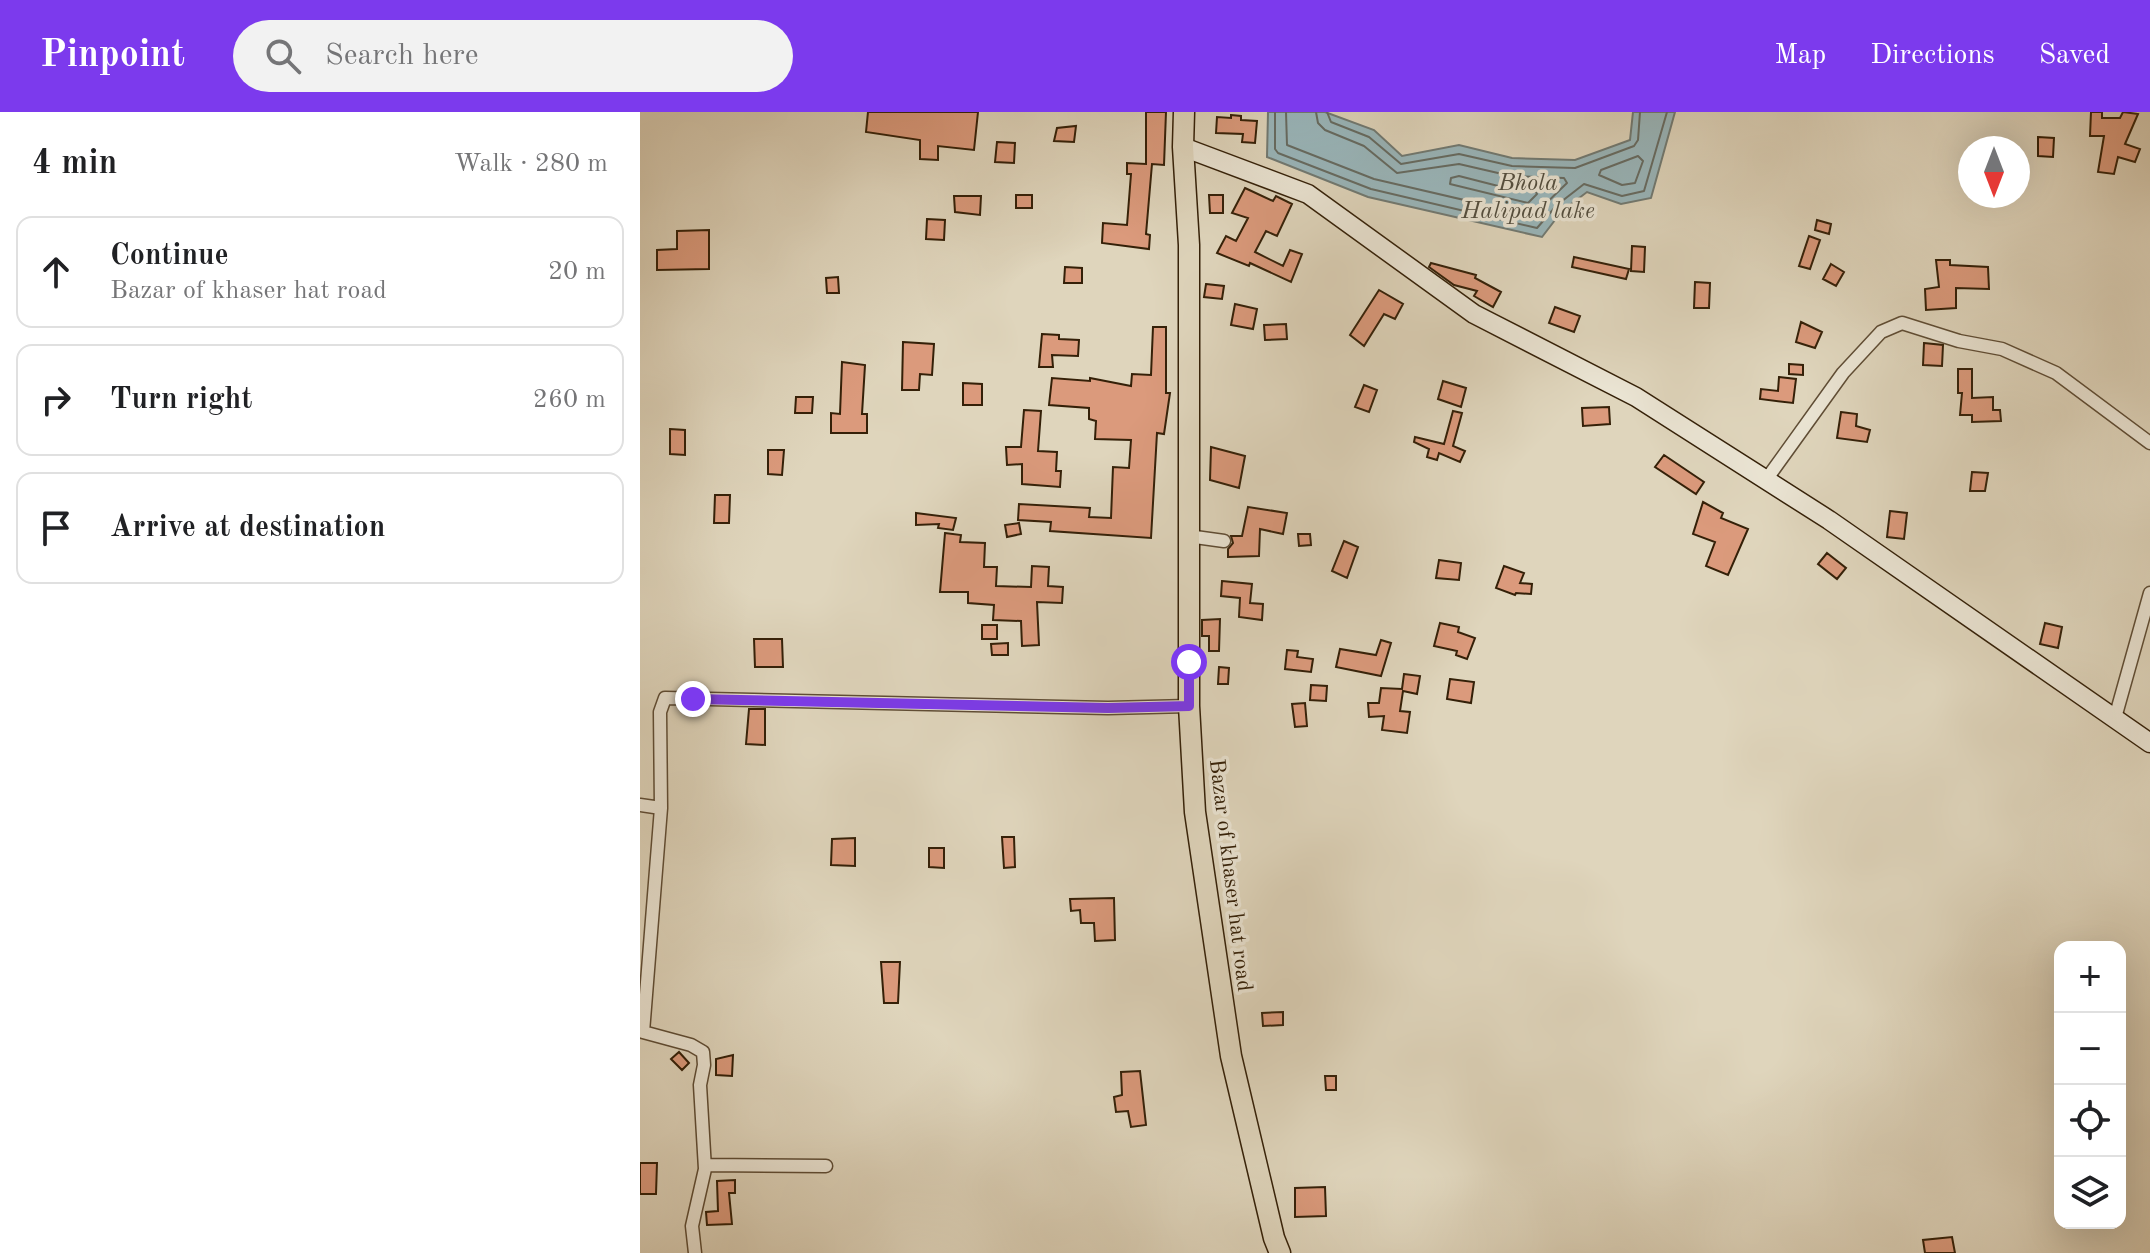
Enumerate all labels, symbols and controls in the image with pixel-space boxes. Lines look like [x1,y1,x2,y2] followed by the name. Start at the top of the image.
[233,20,793,92] search box
[261,34,305,78] icon: search
[40,37,185,75] text: Pinpoint
[325,41,479,71] text: Search here
[1774,42,1826,70] text: Map
[1870,42,1995,70] text: Directions
[2039,42,2110,70] text: Saved
[1958,136,2030,208] north arrow
[32,147,117,181] text: 4 min
[454,151,608,177] text: Walk · 280 m
[1460,172,1595,224] water label: Bhola Halipad lake
[110,241,229,271] text: Continue
[34,250,78,294] icon: ahead
[548,259,606,285] text: 20 m
[110,278,387,304] text: Bazar of khaser hat road
[34,378,78,422] icon: right
[110,385,252,415] text: Turn right
[533,387,606,413] text: 260 m
[34,506,78,550] icon: arrive
[110,513,385,543] text: Arrive at destination
[1171,644,1207,680] route start
[675,681,711,717] route end
[1205,758,1255,993] street label: Bazar of khaser hat road
[2054,941,2126,1229] map controls
[2054,941,2126,1013] button: +
[2054,1013,2126,1085] button: −
[2054,1085,2126,1157] button: locate
[2054,1157,2126,1229] button: layers

